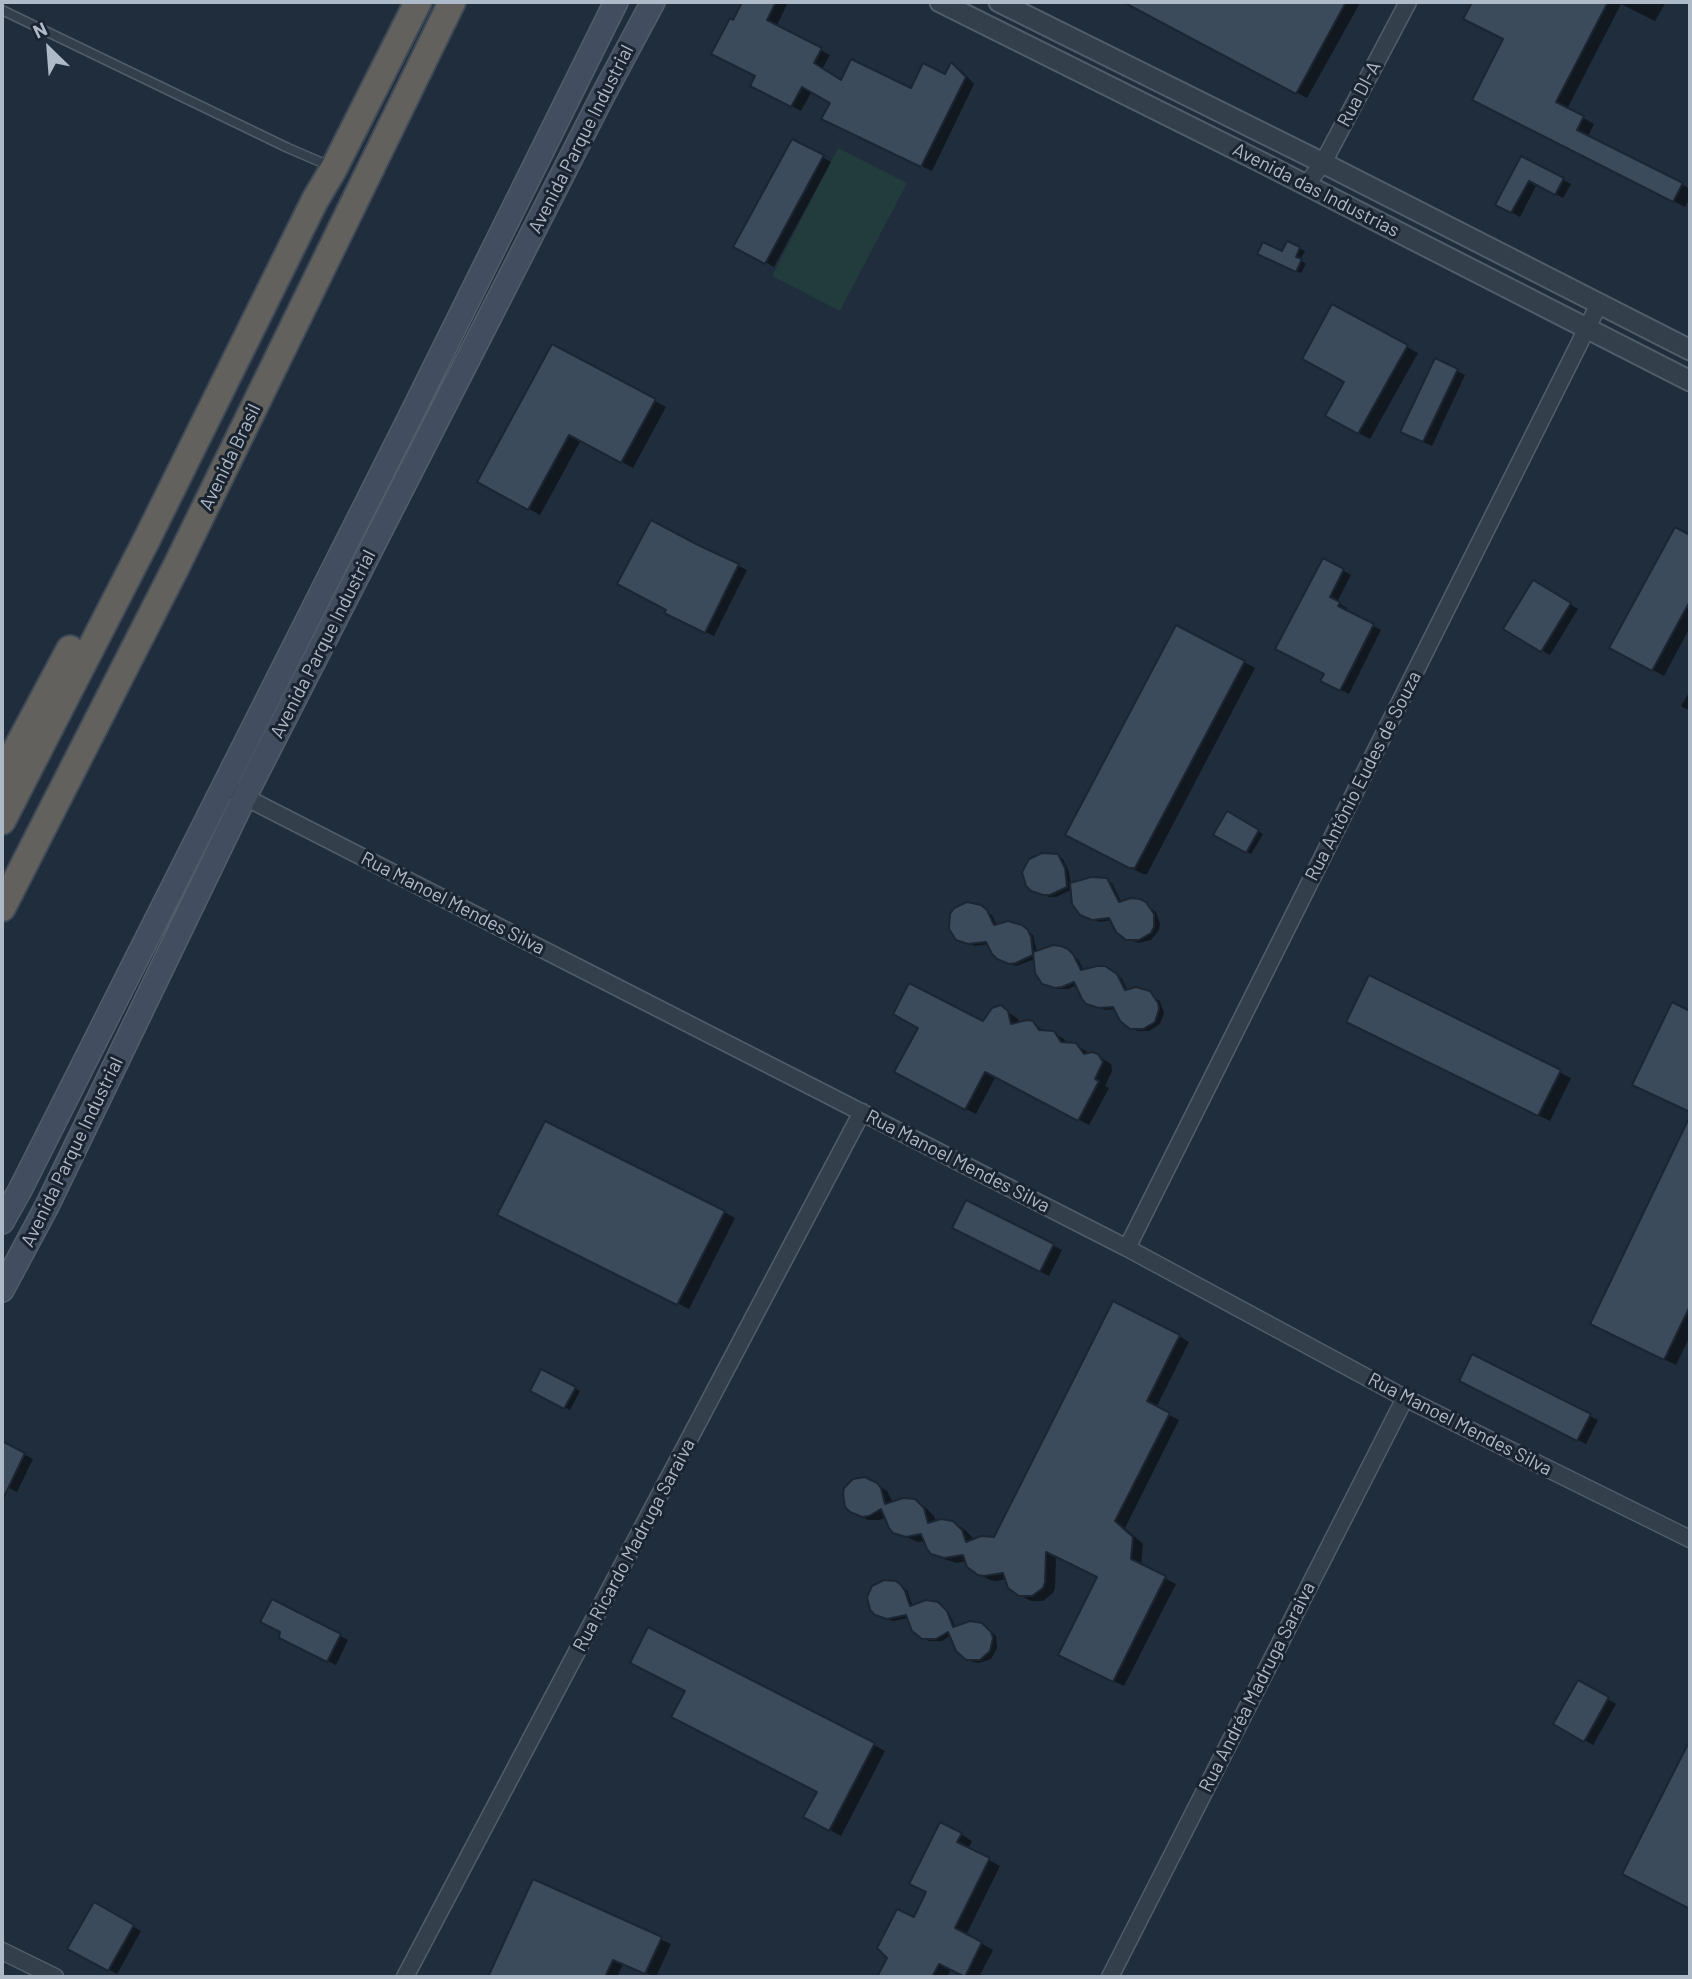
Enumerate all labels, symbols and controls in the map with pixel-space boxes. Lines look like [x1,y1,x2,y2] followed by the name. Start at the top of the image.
[14,14,84,84] north arrow
[29,16,50,43] text: N
[524,41,638,237] street label: Avenida Parque Industrial
[1332,57,1386,131] street label: Rua DI-A
[1229,138,1403,242] street label: Avenida das Industrias
[194,400,266,514] street label: Avenida Brasil
[266,546,380,742] street label: Avenida Parque Industrial
[1300,667,1426,885] street label: Rua Antônio Eudes de Souza
[357,847,549,959] street label: Rua Manoel Mendes Silva
[16,1053,128,1251] street label: Avenida Parque Industrial
[862,1105,1054,1217] street label: Rua Manoel Mendes Silva
[1364,1368,1556,1480] street label: Rua Manoel Mendes Silva
[568,1435,700,1655] street label: Rua Ricardo Madruga Saraiva
[1194,1578,1320,1796] street label: Rua Andréa Madruga Saraiva

